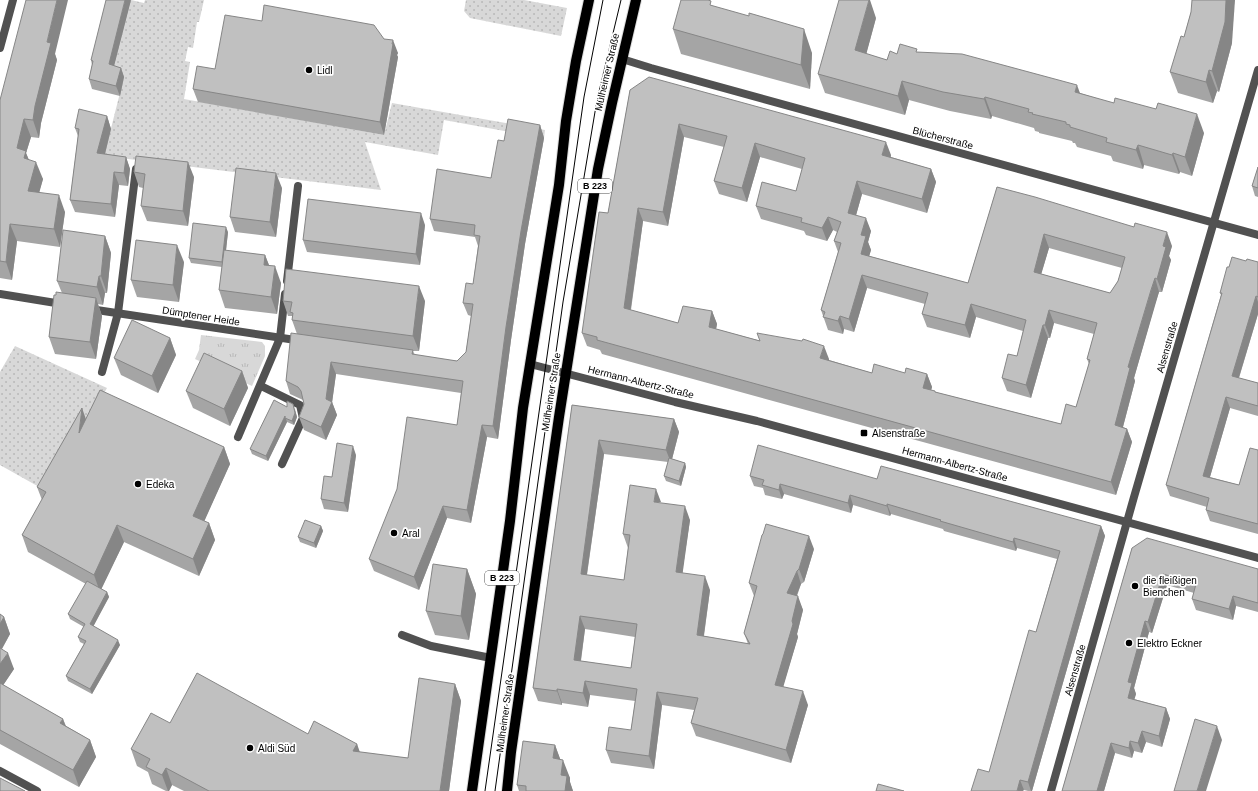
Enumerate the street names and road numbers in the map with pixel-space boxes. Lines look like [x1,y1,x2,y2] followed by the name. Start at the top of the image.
[593,32,621,112] street label: Mülheimer Straße
[912,125,975,151] street label: Blücherstraße
[578,179,612,193] road number: B 223
[161,304,241,328] street label: Dümptener Heide
[1154,319,1180,374] street label: Alsenstraße
[539,351,563,432] street label: Mülheimer Straße
[587,363,696,401] street label: Hermann-Albertz-Straße
[901,445,1009,484] street label: Hermann-Albertz-Straße
[485,571,519,585] road number: B 223
[1062,642,1088,697] street label: Alsenstraße
[494,672,516,753] street label: Mülheimer Straße

